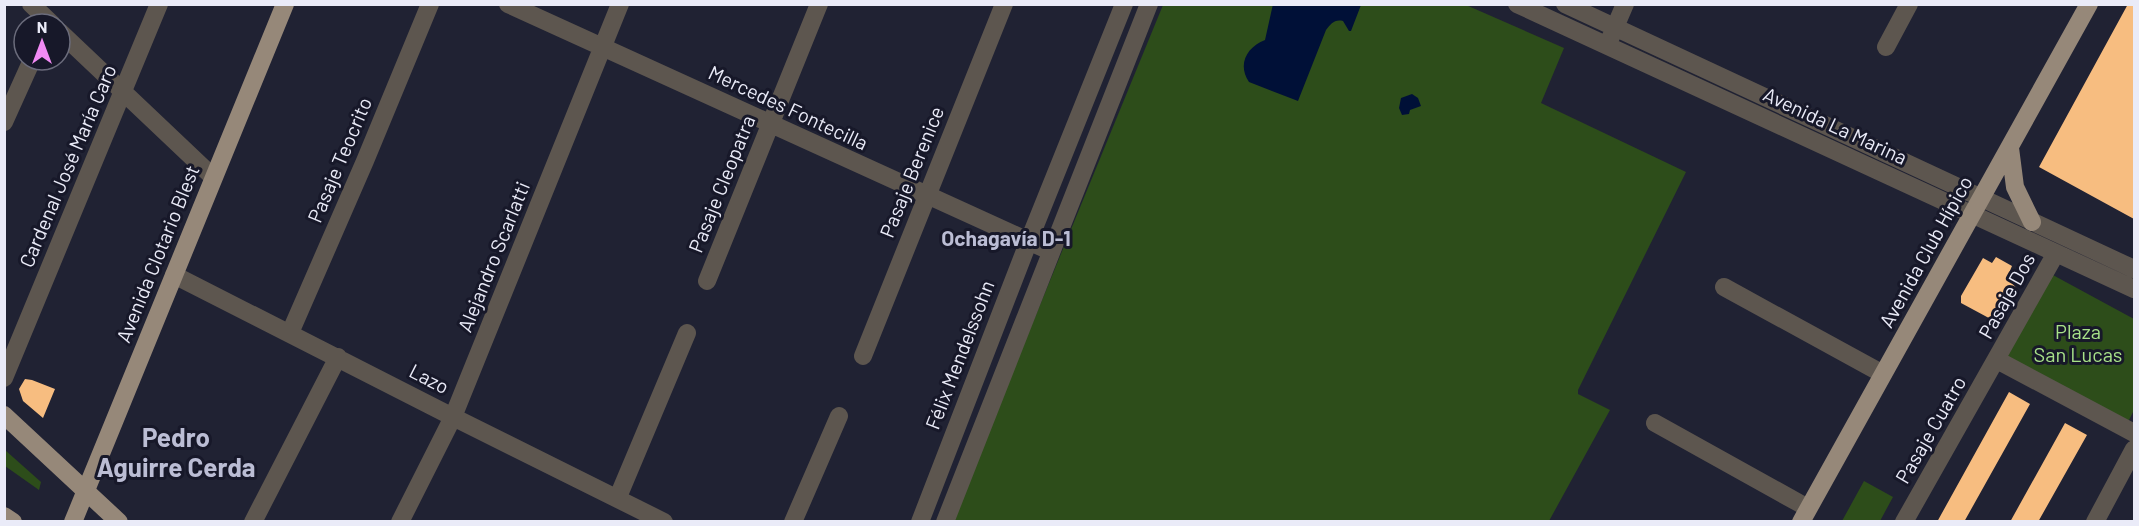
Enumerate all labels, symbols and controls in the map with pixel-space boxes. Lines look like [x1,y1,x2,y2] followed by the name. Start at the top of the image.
[12,12,72,72] north arrow
[37,17,47,36] text: N
[705,60,872,155] street label: Mercedes Fontecilla
[13,61,121,271] street label: Cardenal José María Caro
[1760,81,1911,169] street label: Avenida La Marina
[302,93,376,226] street label: Pasaje Teocrito
[874,103,948,241] street label: Pasaje Berenice
[683,112,759,256] street label: Pasaje Cleopatra
[111,161,204,346] street label: Avenida Clotario Blest
[1874,172,1977,331] street label: Avenida Club Hípico
[452,178,534,335] street label: Alejandro Scarlatti
[941,225,1071,250] district label: Ochagavía D-1
[1973,248,2039,343] street label: Pasaje Dos
[920,277,999,433] street label: Félix Mendelssohn
[2034,319,2122,366] park label: Plaza San Lucas
[406,358,453,398] street label: Lazo
[1890,372,1970,487] street label: Pasaje Cuatro
[96,421,256,482] district label: Pedro Aguirre Cerda

